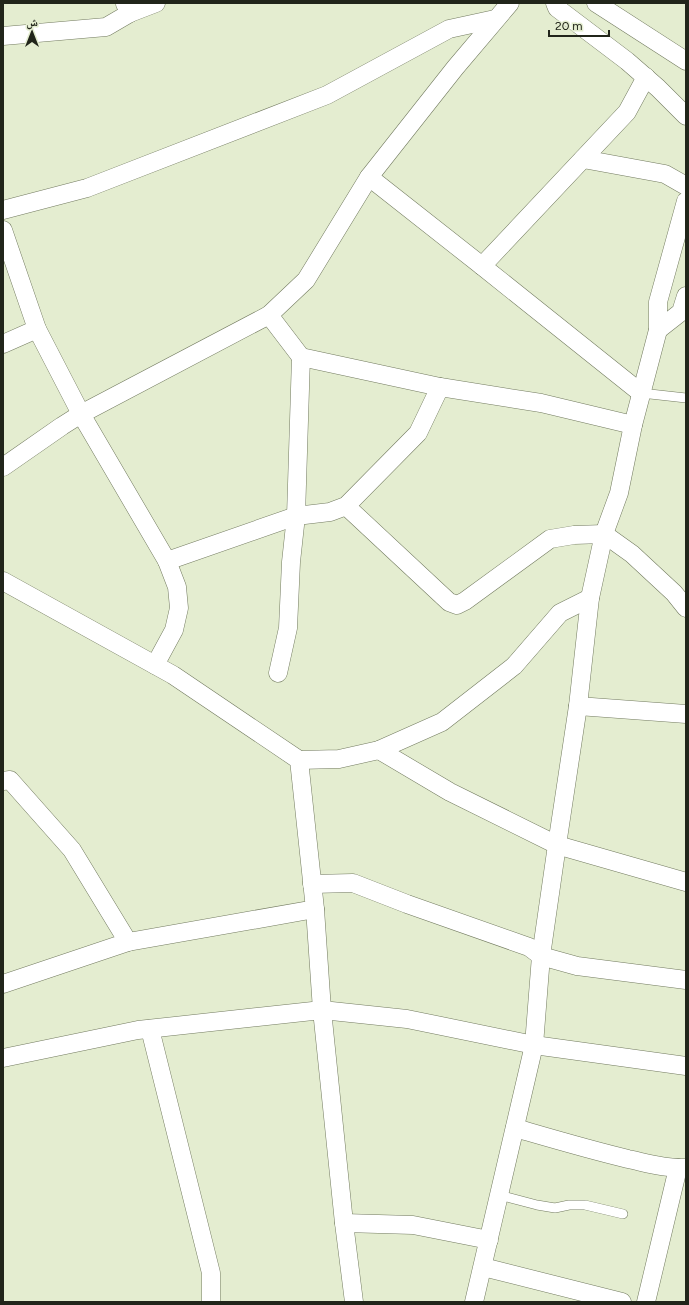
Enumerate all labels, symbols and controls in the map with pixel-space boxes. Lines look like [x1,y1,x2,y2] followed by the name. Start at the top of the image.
[12,12,52,52] north arrow
[549,12,609,38] scale bar
[26,16,38,30] text: ش
[555,19,583,33] text: 20 m

